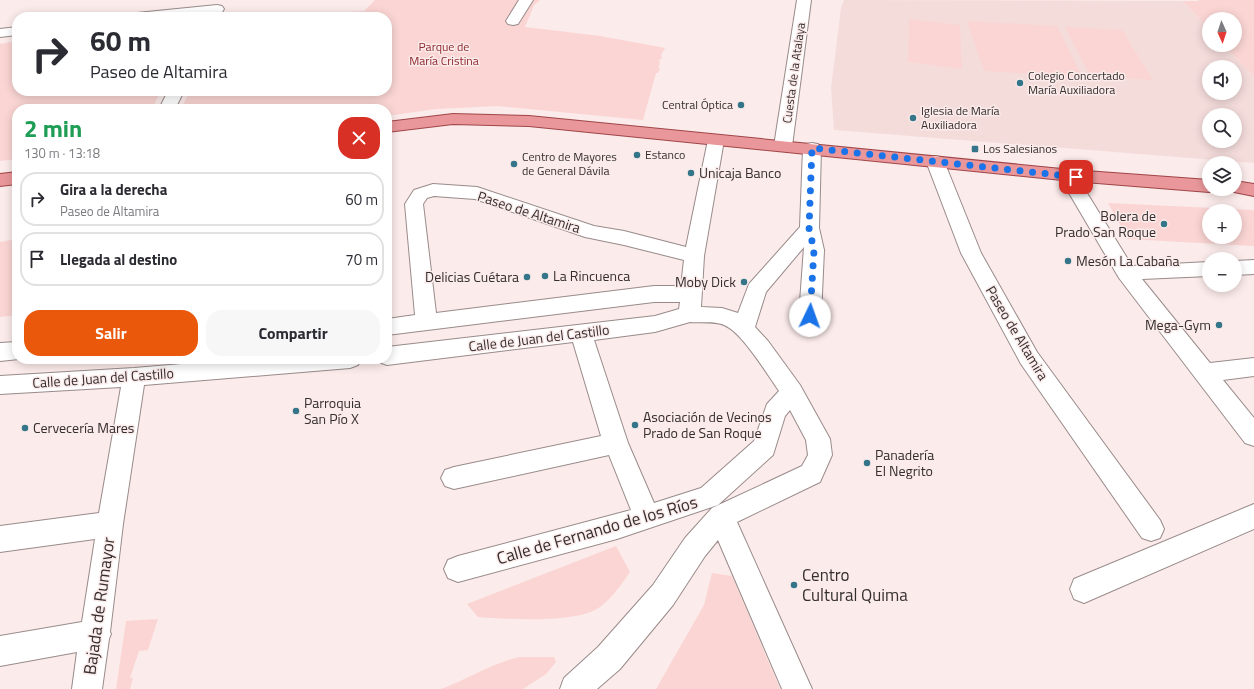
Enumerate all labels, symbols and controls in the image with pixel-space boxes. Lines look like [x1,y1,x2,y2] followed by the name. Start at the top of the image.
[1202,12,1242,52] north arrow
[1202,12,1242,292] map controls
[90,19,151,62] text: 60 m
[777,21,810,124] street label: Cuesta de la Atalaya
[24,28,76,80] icon: right
[409,37,479,70] park label: Parque de María Cristina
[90,58,228,85] text: Paseo de Altamira
[1202,60,1242,100] button: sound
[1028,66,1125,99] place label: Colegio Concertado María Auxiliadora
[1015,78,1025,88] marker: Colegio Concertado María Auxiliadora
[662,95,733,114] place label: Central Óptica
[736,100,746,110] marker: Central Óptica
[921,101,1000,134] place label: Iglesia de María Auxiliadora
[1202,108,1242,148] button: search
[24,110,82,146] text: 2 min
[908,113,918,123] marker: Iglesia de María Auxiliadora
[338,117,380,159] button: close
[983,139,1058,158] place label: Los Salesianos
[24,143,100,163] text: 130 m · 13:18
[970,144,980,154] marker: Los Salesianos
[645,145,685,164] place label: Estanco
[522,147,617,180] place label: Centro de Mayores de General Dávila
[632,150,642,160] marker: Estanco
[1202,156,1242,196] button: layers
[509,159,519,169] marker: Centro de Mayores de General Dávila
[1059,160,1093,194] pin
[699,162,781,183] place label: Unicaja Banco
[1065,166,1087,188] icon: arrive
[686,168,696,178] marker: Unicaja Banco
[60,178,167,201] text: Gira a la derecha
[475,185,583,238] street label: Paseo de Altamira
[26,188,48,210] icon: right
[345,188,378,211] text: 60 m
[60,201,159,221] text: Paseo de Altamira
[1202,204,1242,244] button: +
[1055,205,1156,242] place label: Bolera de Prado San Roque
[1159,219,1169,229] marker: Bolera de Prado San Roque
[26,248,48,270] icon: arrive
[60,248,177,271] text: Llegada al destino
[345,248,378,271] text: 70 m
[1076,250,1180,271] place label: Mesón La Cabaña
[1202,252,1242,292] button: −
[1063,256,1073,266] marker: Mesón La Cabaña
[553,265,630,286] place label: La Rincuenca
[425,266,519,287] place label: Delicias Cuétara
[540,271,550,281] marker: La Rincuenca
[675,271,736,292] place label: Moby Dick
[522,272,532,282] marker: Delicias Cuétara
[739,277,749,287] marker: Moby Dick
[981,281,1054,384] street label: Paseo de Altamira
[789,295,831,337] position arrow
[24,310,198,356] button: Salir
[206,310,380,356] button: Compartir
[1145,314,1211,335] place label: Mega-Gym
[467,318,611,357] street label: Calle de Juan del Castillo
[1214,320,1224,330] marker: Mega-Gym
[32,362,174,393] street label: Calle de Juan del Castillo
[304,392,361,429] place label: Parroquia San Pío X
[291,406,301,416] marker: Parroquia San Pío X
[643,406,772,443] place label: Asociación de Vecinos Prado de San Roque
[33,417,134,438] place label: Cervecería Mares
[630,420,640,430] marker: Asociación de Vecinos Prado de San Roque
[20,423,30,433] marker: Cervecería Mares
[875,444,934,481] place label: Panadería El Negrito
[862,458,872,468] marker: Panadería El Negrito
[494,489,701,571] street label: Calle de Fernando de los Ríos
[76,535,122,677] street label: Bajada de Rumayor
[802,562,908,608] place label: Centro Cultural Quima
[789,580,799,590] marker: Centro Cultural Quima

